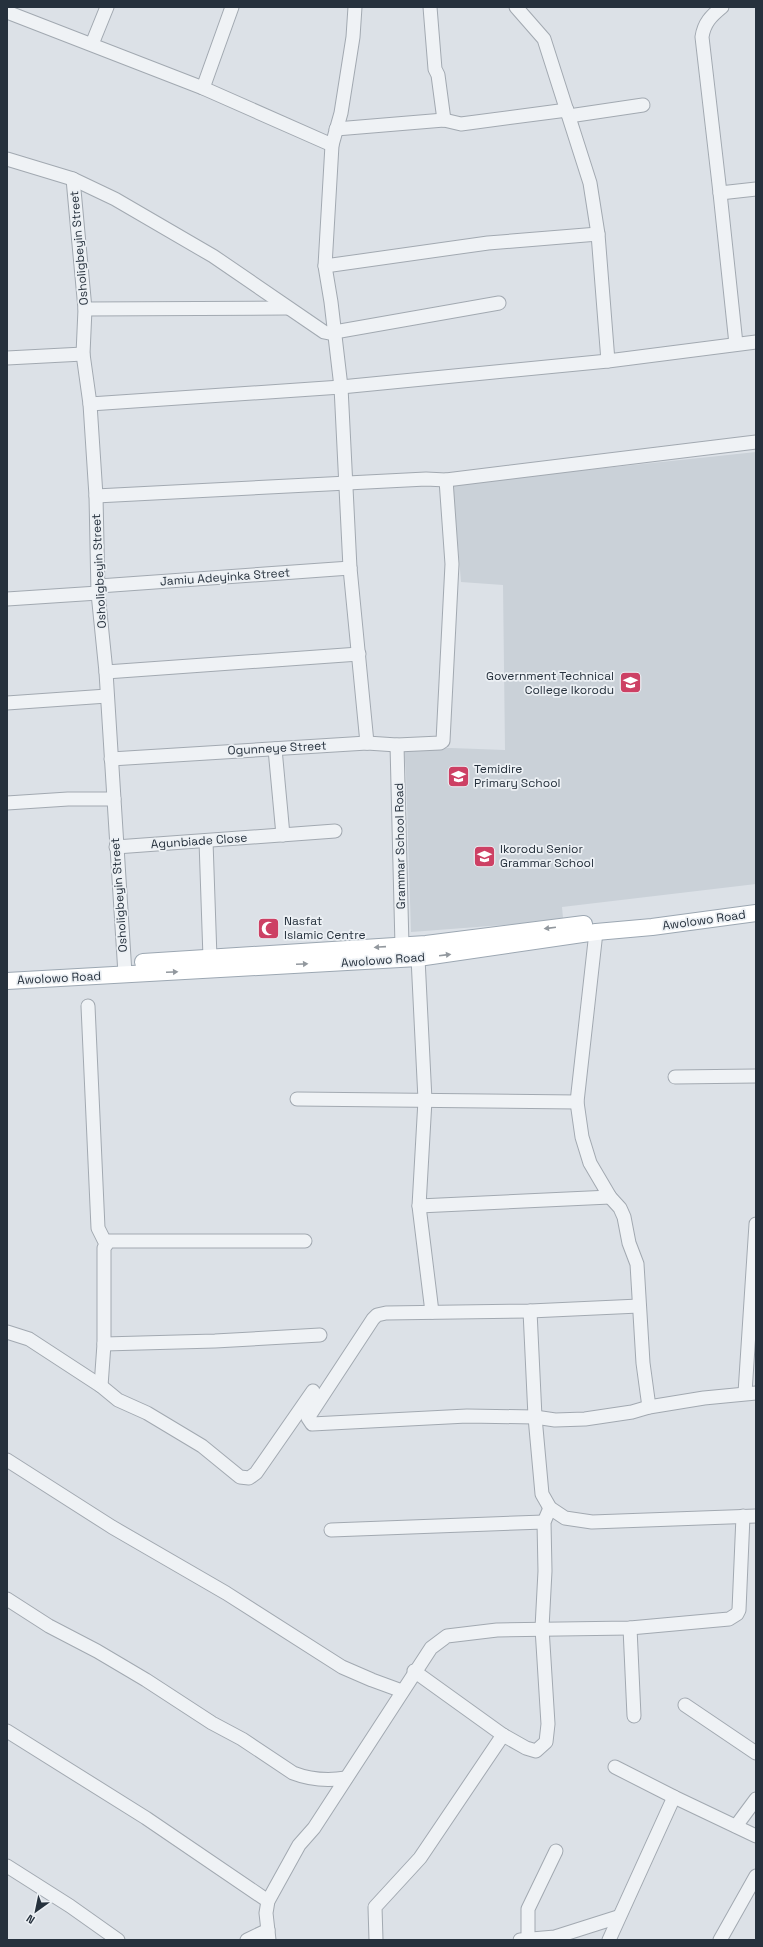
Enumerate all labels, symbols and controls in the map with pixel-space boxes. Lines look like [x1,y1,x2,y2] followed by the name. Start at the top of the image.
[66,190,92,306] street label: Osholigbeyin Street
[88,513,110,629] street label: Osholigbeyin Street
[159,564,291,590] street label: Jamiu Adeyinka Street
[486,668,614,698] place label: Government Technical College Ikorodu
[617,670,643,696] school or university icon: Government Technical College Ikorodu
[227,737,327,759] street label: Ogunneye Street
[474,761,561,791] place label: Temidire Primary School
[446,763,472,789] school or university icon: Temidire Primary School
[391,783,409,909] street label: Grammar School Road
[150,830,248,852] street label: Agunbiade Close
[107,837,131,953] street label: Osholigbeyin Street
[500,841,594,871] place label: Ikorodu Senior Grammar School
[471,843,497,869] school or university icon: Ikorodu Senior Grammar School
[661,906,747,934] street label: Awolowo Road
[284,913,366,943] place label: Nasfat Islamic Centre
[256,915,282,941] mosque icon: Nasfat Islamic Centre
[544,925,556,931] one-way arrow
[374,944,386,951] one-way arrow
[341,949,425,971] street label: Awolowo Road
[439,951,451,958] one-way arrow
[296,961,308,968] one-way arrow
[17,968,101,988] street label: Awolowo Road
[166,968,178,975] one-way arrow
[16,1891,56,1931] north arrow
[24,1912,37,1927] text: N

